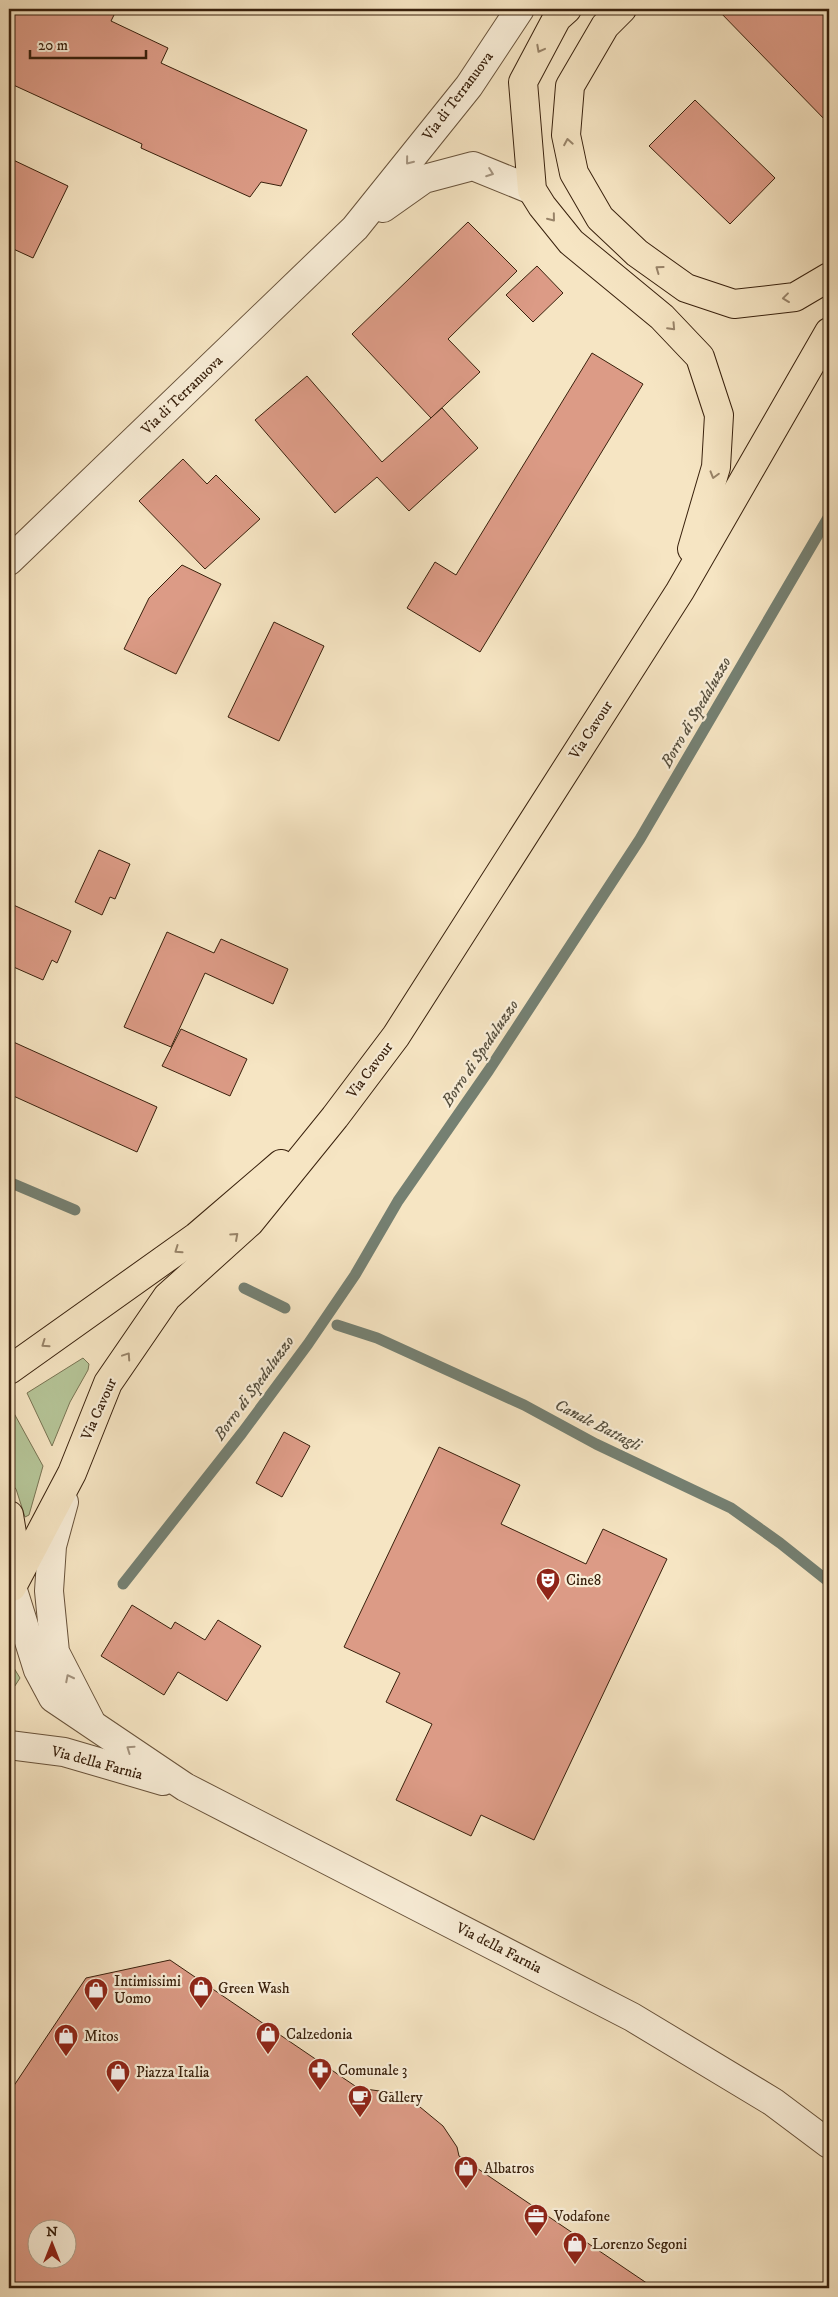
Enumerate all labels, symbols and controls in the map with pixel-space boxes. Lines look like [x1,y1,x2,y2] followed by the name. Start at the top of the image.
[30,28,146,60] scale bar
[38,36,68,55] text: 20 m
[537,44,547,53] one-way arrow
[418,47,498,145] street label: Via di Terranuova
[563,137,574,145] one-way arrow
[405,156,414,165] one-way arrow
[485,167,494,177] one-way arrow
[546,212,554,221] one-way arrow
[655,266,665,275] one-way arrow
[781,292,789,303] one-way arrow
[666,322,675,331] one-way arrow
[136,351,227,439] street label: Via di Terranuova
[709,470,719,478] one-way arrow
[656,653,736,772] water label: Borro di Spedaluzzo
[565,697,617,764] street label: Via Cavour
[436,996,523,1111] water label: Borro di Spedaluzzo
[342,1038,398,1103] street label: Via Cavour
[229,1233,238,1242] one-way arrow
[174,1244,183,1253] one-way arrow
[209,1332,299,1445] water label: Borro di Spedaluzzo
[41,1338,51,1347] one-way arrow
[121,1352,130,1362] one-way arrow
[77,1375,121,1444] street label: Via Cavour
[551,1395,645,1456] water label: Canale Battagli
[535,1567,561,1601] theatre icon: Cine8
[566,1571,601,1590] place label: Cine8
[65,1675,75,1684] one-way arrow
[48,1741,145,1784] street label: Via della Farnia
[127,1746,136,1755] one-way arrow
[452,1918,546,1978] street label: Via della Farnia
[114,1972,181,2008] place label: Intimissimi Uomo
[188,1975,214,2009] shop icon: Green Wash
[83,1977,109,2011] shop icon: Intimissimi Uomo
[218,1979,290,1998] place label: Green Wash
[255,2021,281,2055] shop icon: Calzedonia
[53,2023,79,2057] shop icon: Mitos
[286,2025,353,2044] place label: Calzedonia
[84,2027,119,2046] place label: Mitos
[307,2057,333,2091] pharmacy icon: Comunale 3
[105,2059,131,2093] shop icon: Piazza Italia
[338,2061,407,2080] place label: Comunale 3
[136,2063,210,2082] place label: Piazza Italia
[347,2084,373,2118] cafe icon: Gallery
[378,2088,424,2107] place label: Gallery
[453,2155,479,2189] shop icon: Albatros
[484,2159,534,2178] place label: Albatros
[523,2203,549,2237] office icon: Vodafone
[553,2207,610,2226] place label: Vodafone
[28,2220,78,2270] north arrow
[46,2223,58,2241] text: N
[562,2231,588,2265] shop icon: Lorenzo Segoni
[592,2235,687,2254] place label: Lorenzo Segoni

